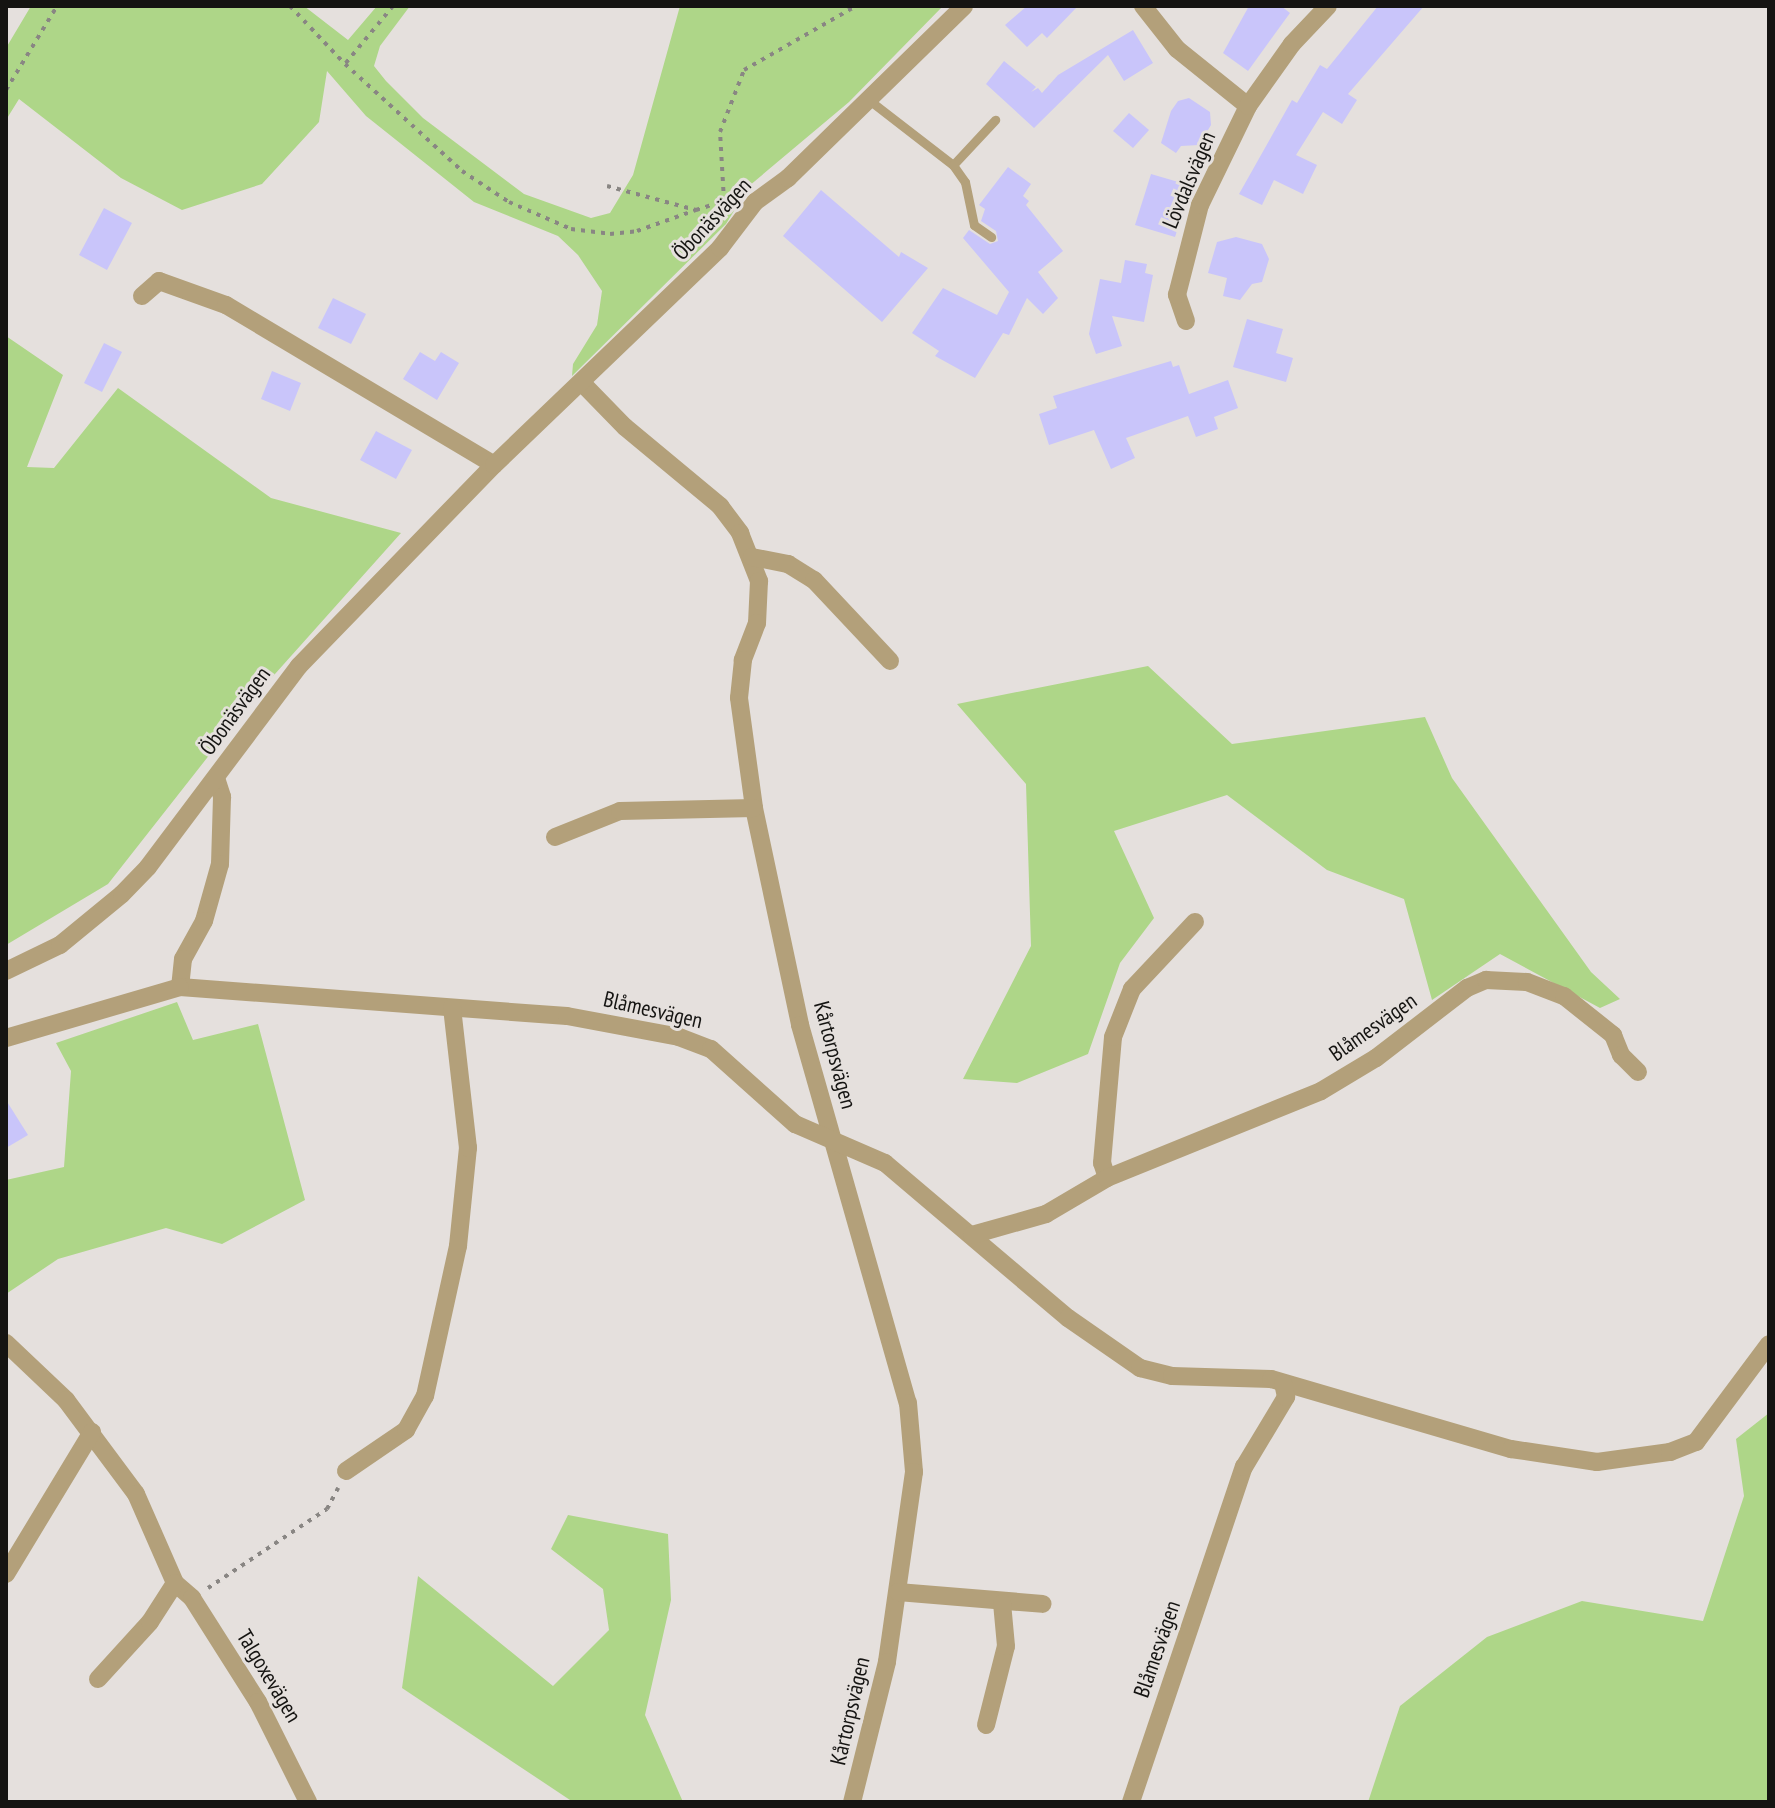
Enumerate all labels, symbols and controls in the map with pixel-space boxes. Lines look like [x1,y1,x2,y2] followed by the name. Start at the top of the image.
[1157,128,1221,232] street label: Lövdalsvägen
[667,172,757,266] street label: Öbonäsvägen
[194,662,276,760] street label: Öbonäsvägen
[601,986,705,1034] street label: Blåmesvägen
[1324,987,1422,1067] street label: Blåmesvägen
[808,998,862,1112] street label: Kårtorpsvägen
[1128,1597,1186,1701] street label: Blåmesvägen
[231,1625,307,1727] street label: Talgoxevägen
[825,1654,875,1768] street label: Kårtorpsvägen

